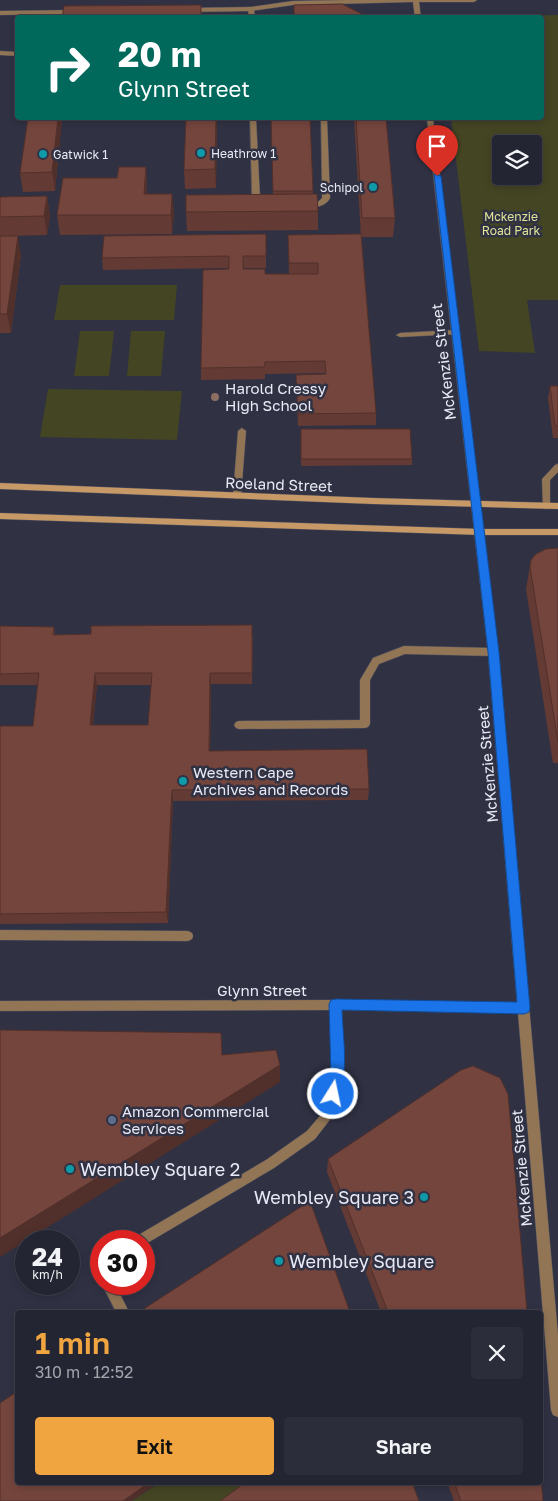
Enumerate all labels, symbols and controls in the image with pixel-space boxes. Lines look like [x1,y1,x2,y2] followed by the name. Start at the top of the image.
[118,33,201,75] text: 20 m
[35,35,100,100] icon: right
[118,75,250,102] text: Glynn Street
[416,125,458,176] pin
[423,132,451,160] icon: arrive
[492,135,542,185] map controls
[492,135,542,185] button: layers
[211,146,276,161] place label: Heathrow 1
[53,147,108,162] place label: Gatwick 1
[195,147,207,159] marker: Heathrow 1
[37,148,49,160] marker: Gatwick 1
[320,180,363,195] place label: Schipol
[367,181,379,193] marker: Schipol
[482,209,540,238] park label: Mckenzie Road Park
[427,303,459,421] street label: McKenzie Street
[225,379,327,414] place label: Harold Cressy High School
[209,391,221,403] marker: Harold Cressy High School
[225,473,333,495] street label: Roeland Street
[473,705,501,823] street label: McKenzie Street
[193,763,348,798] place label: Western Cape Archives and Records
[177,775,189,787] marker: Western Cape Archives and Records
[217,981,307,999] street label: Glynn Street
[306,1067,358,1119] position arrow
[122,1102,269,1137] place label: Amazon Commercial Services
[507,1109,535,1227] street label: McKenzie Street
[106,1114,118,1126] marker: Amazon Commercial Services
[80,1158,240,1180] place label: Wembley Square 2
[64,1163,76,1175] marker: Wembley Square 2
[254,1186,414,1208] place label: Wembley Square 3
[418,1191,430,1203] marker: Wembley Square 3
[90,1230,155,1295] speed limit sign: 30
[32,1241,63,1272] text: 24
[289,1250,434,1272] place label: Wembley Square
[273,1255,285,1267] marker: Wembley Square
[32,1267,63,1282] text: km/h
[35,1325,110,1361] text: 1 min
[471,1327,523,1379] button: close
[35,1362,133,1382] text: 310 m · 12:52
[35,1417,274,1475] button: Exit
[284,1417,523,1475] button: Share

